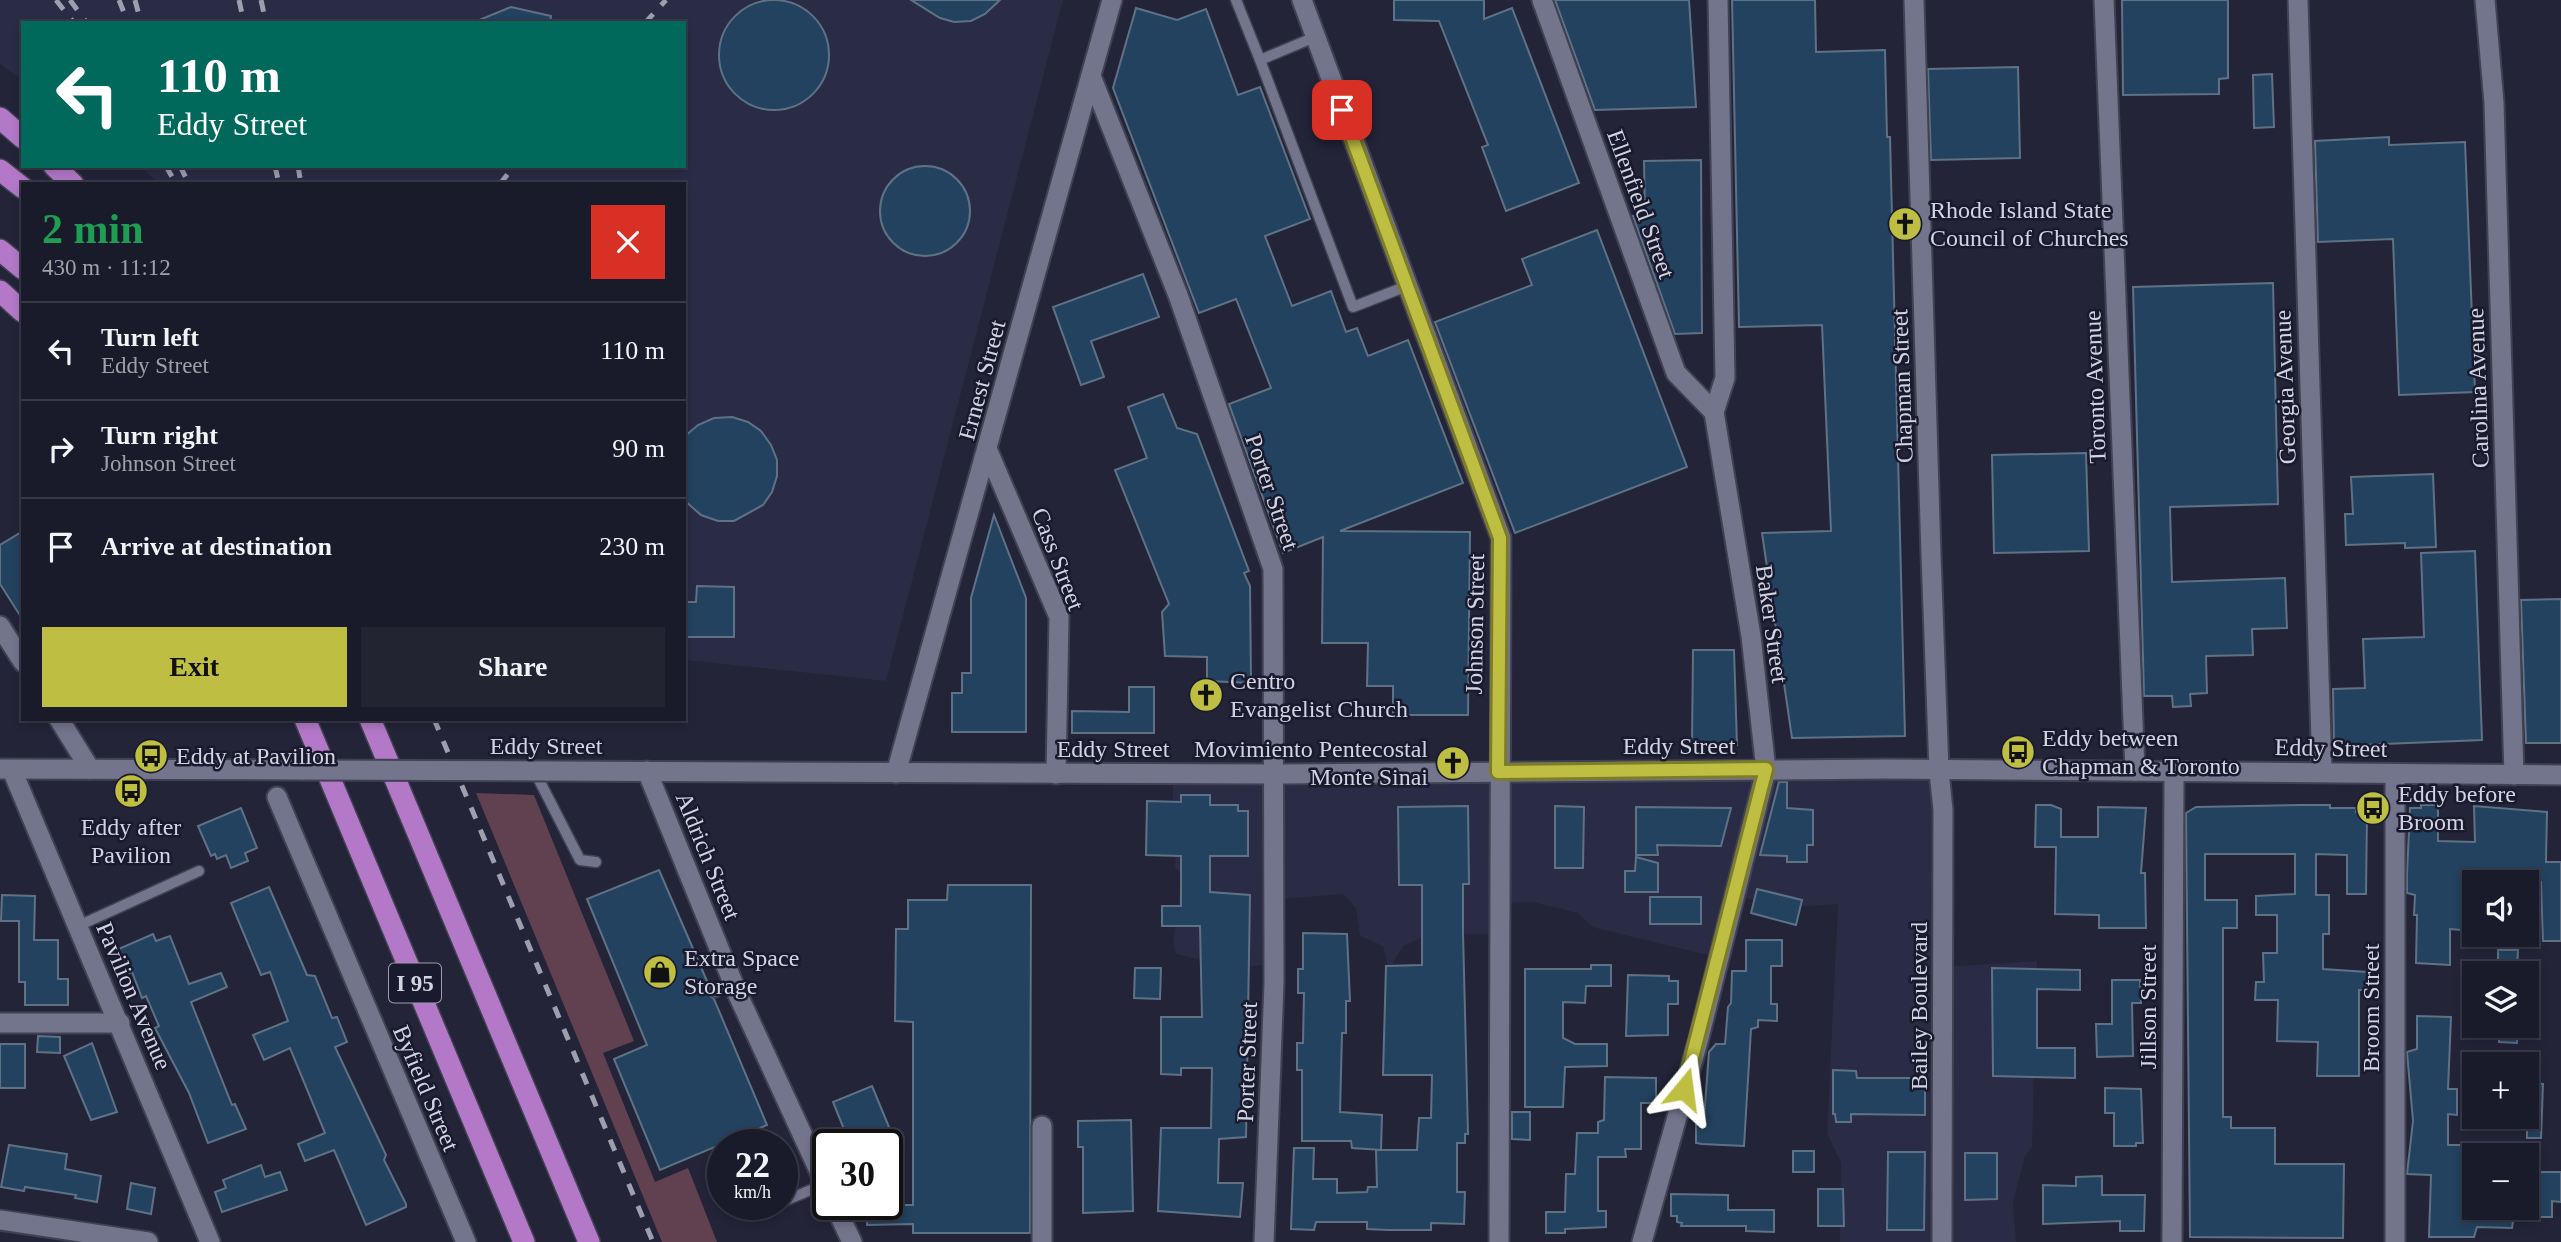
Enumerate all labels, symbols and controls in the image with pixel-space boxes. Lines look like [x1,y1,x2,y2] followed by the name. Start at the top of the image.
[157,48,281,103] text: 110 m
[42,49,133,140] icon: left
[1312,80,1372,140] pin
[1323,91,1361,129] icon: arrive
[157,106,307,142] text: Eddy Street
[1602,126,1680,282] street label: Ellenfield Street
[1930,197,2129,251] place label: Rhode Island State Council of Churches
[591,205,665,279] button: close
[1886,205,1924,243] church icon: Rhode Island State Council of Churches
[42,206,144,252] text: 2 min
[42,255,171,280] text: 430 m · 11:12
[1886,308,1918,463] street label: Chapman Street
[2462,308,2494,468] street label: Carolina Avenue
[2269,309,2301,465] street label: Georgia Avenue
[2079,310,2111,464] street label: Toronto Avenue
[953,317,1011,443] street label: Ernest Street
[101,323,199,352] text: Turn left
[42,332,80,370] icon: left
[600,336,665,365] text: 110 m
[101,353,209,378] text: Eddy Street
[101,421,218,450] text: Turn right
[42,430,80,468] icon: right
[1240,431,1304,554] street label: Porter Street
[612,434,665,463] text: 90 m
[101,451,236,476] text: Johnson Street
[1027,504,1089,614] street label: Cass Street
[42,528,80,566] icon: arrive
[101,532,332,561] text: Arrive at destination
[599,532,665,561] text: 230 m
[1461,553,1489,695] street label: Johnson Street
[1751,563,1793,685] street label: Baker Street
[42,627,347,707] button: Exit
[361,627,665,707] button: Share
[1230,668,1408,722] place label: Centro Evangelist Church
[1187,676,1225,714] church icon: Centro Evangelist Church
[2042,725,2240,779] place label: Eddy between Chapman & Toronto
[490,733,603,759] street label: Eddy Street
[1623,733,1736,759] street label: Eddy Street
[1999,733,2037,771] bus stop icon: Eddy between Chapman & Toronto
[2274,734,2388,762] street label: Eddy Street
[1057,736,1170,762] street label: Eddy Street
[1194,736,1428,790] place label: Movimiento Pentecostal Monte Sinai
[132,737,170,775] bus stop icon: Eddy at Pavilion
[176,743,336,769] place label: Eddy at Pavilion
[1434,744,1472,782] church icon: Movimiento Pentecostal Monte Sinai
[112,772,150,810] bus stop icon: Eddy after Pavilion
[2398,781,2516,835] place label: Eddy before Broom
[671,788,746,924] street label: Aldrich Street
[2354,789,2392,827] bus stop icon: Eddy before Broom
[81,814,181,868] place label: Eddy after Pavilion
[2462,870,2539,1220] map controls
[2462,870,2539,947] button: sound
[91,918,177,1074] street label: Pavilion Avenue
[1906,922,1932,1090] street label: Bailey Boulevard
[2358,943,2384,1072] street label: Broom Street
[2135,944,2161,1069] street label: Jillson Street
[684,945,799,999] place label: Extra Space Storage
[641,953,679,991] shop icon: Extra Space Storage
[2462,961,2539,1038] button: layers
[389,964,441,1002] road number: I 95
[1232,1001,1262,1123] street label: Porter Street
[388,1021,464,1155] street label: Byfield Street
[1647,1052,1721,1126] position arrow
[2462,1052,2539,1129] button: +
[812,1129,903,1220] speed limit sign: 30
[2462,1143,2539,1220] button: −
[735,1146,770,1185] text: 22
[734,1182,771,1202] text: km/h

